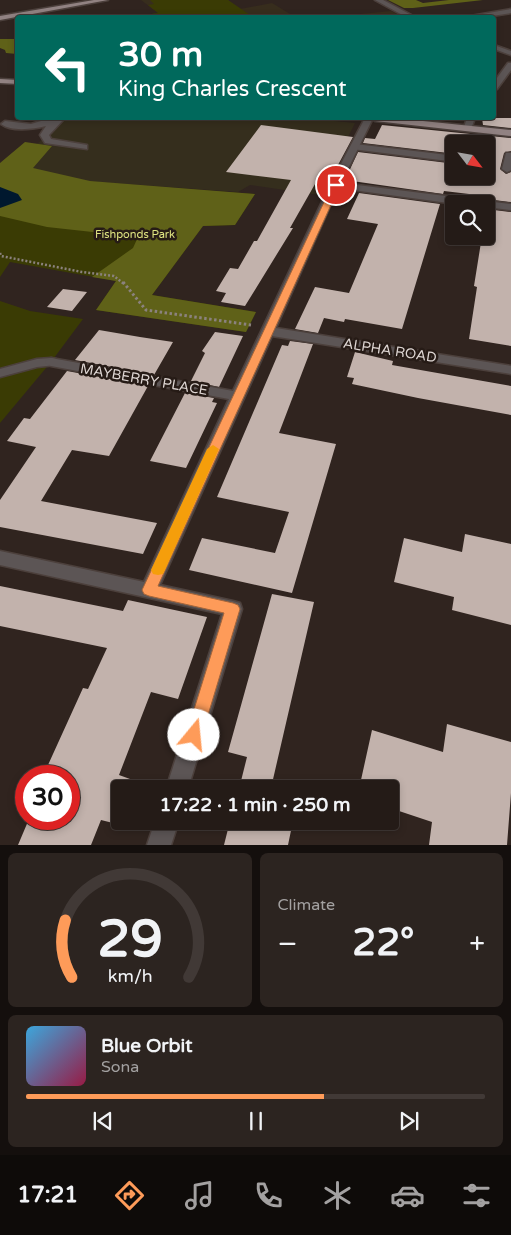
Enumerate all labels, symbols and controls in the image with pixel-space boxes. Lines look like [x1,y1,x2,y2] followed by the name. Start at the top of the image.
[118,34,203,76] text: 30 m
[35,35,100,100] icon: left
[118,76,347,102] text: King Charles Crescent
[445,135,495,185] north arrow
[445,135,495,245] map controls
[315,164,357,206] pin
[322,171,350,199] icon: arrive
[445,195,495,245] button: search
[95,228,175,241] park label: Fishponds Park
[342,335,438,366] street label: ALPHA ROAD
[79,360,209,399] street label: MAYBERRY PLACE
[167,708,219,760] position arrow
[15,765,80,830] speed limit sign: 30
[159,794,351,816] text: 17:22 · 1 min · 250 m
[278,895,335,915] text: Climate
[97,908,162,971] text: 29
[352,920,414,966] text: 22°
[278,927,297,961] text: −
[469,927,485,961] text: +
[107,966,152,987] text: km/h
[101,1035,193,1057] text: Blue Orbit
[101,1057,139,1077] text: Sona
[89,1107,117,1135] icon: previous
[242,1107,270,1135] icon: pause
[395,1107,423,1135] icon: next
[112,1178,147,1213] icon: directions
[182,1178,217,1213] icon: music
[251,1178,286,1213] icon: phone
[320,1178,355,1213] icon: climate
[390,1178,425,1213] icon: car
[459,1178,494,1213] icon: filters
[17,1182,78,1208] text: 17:21

